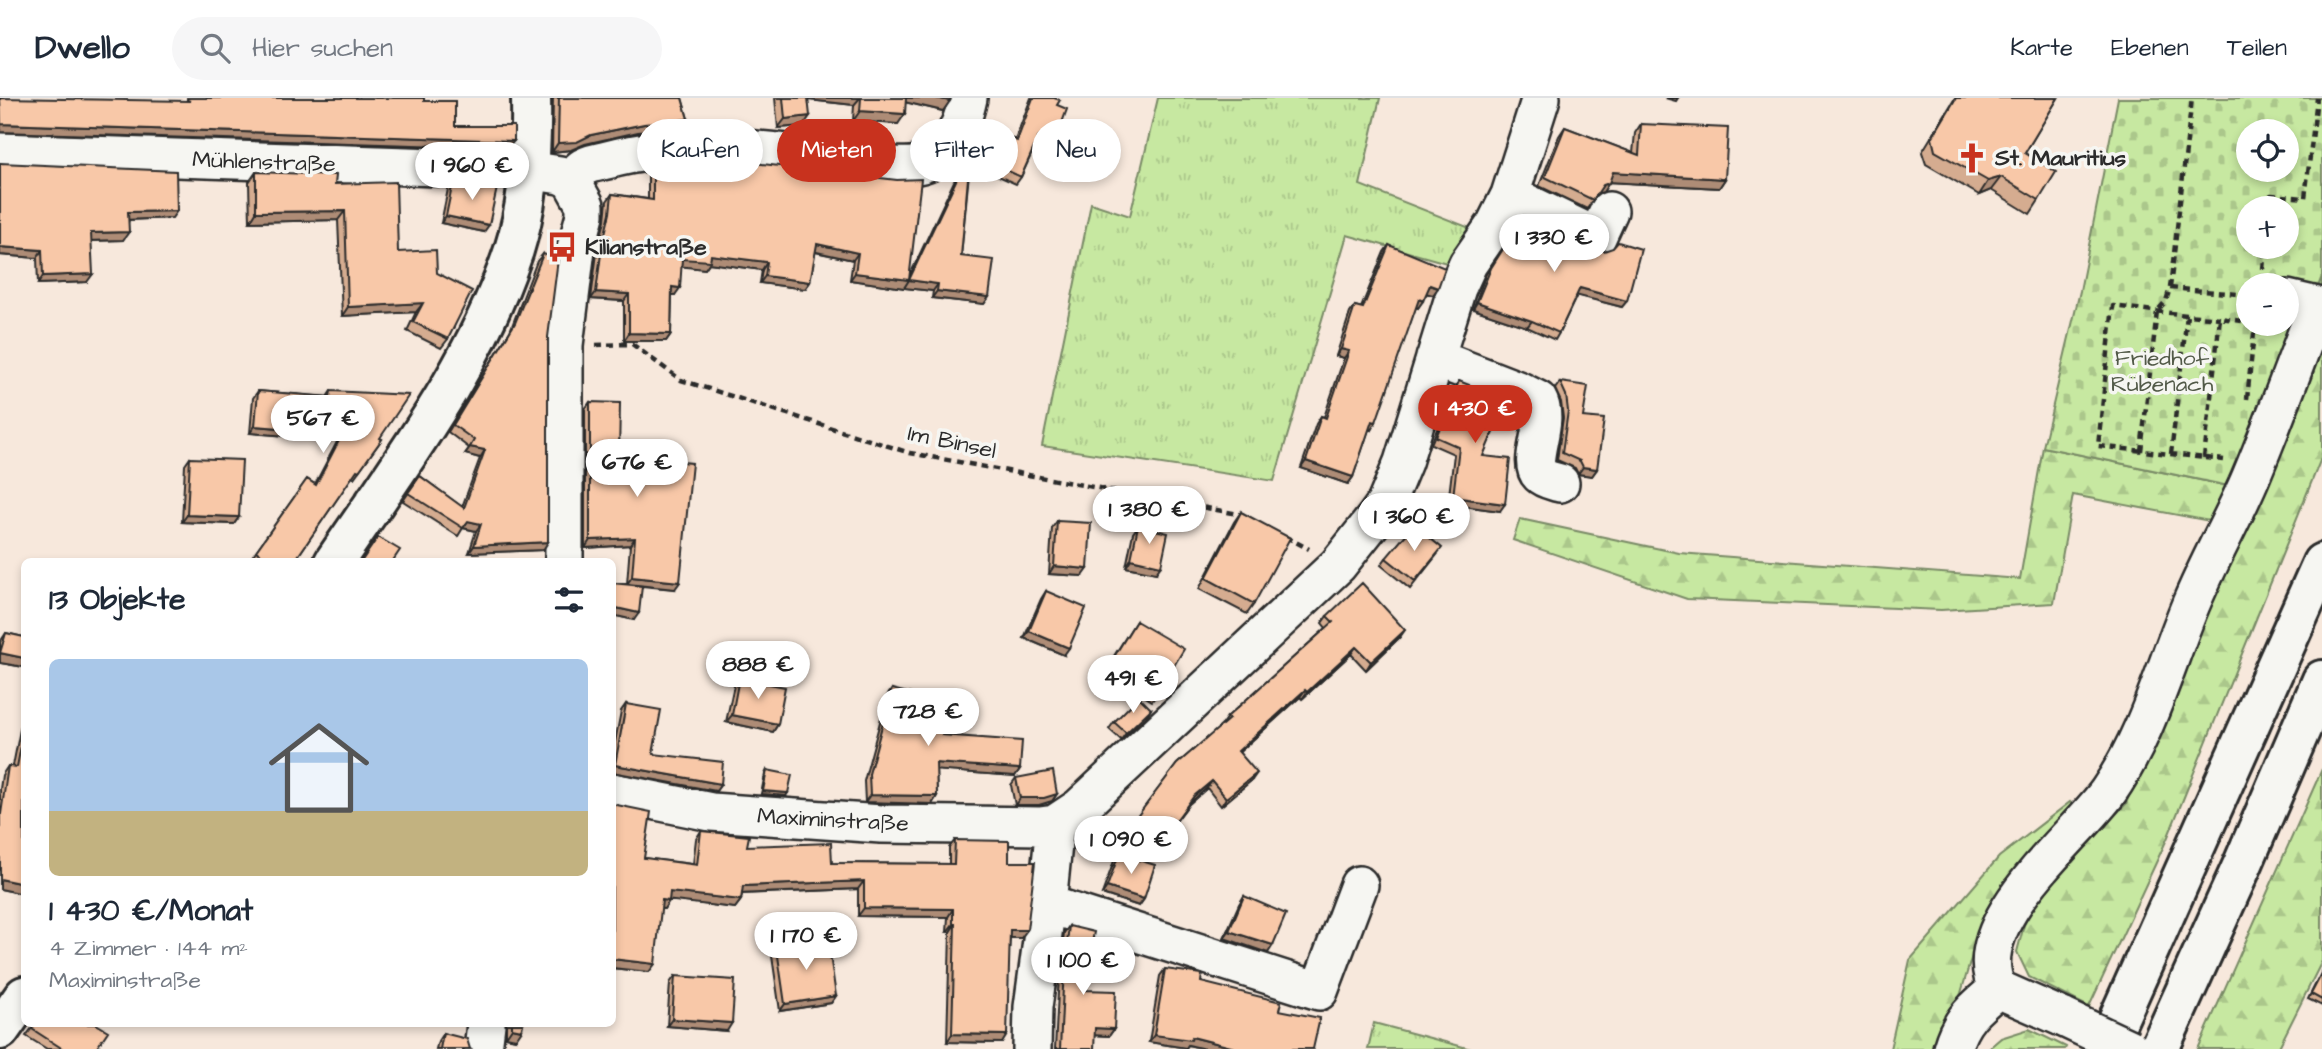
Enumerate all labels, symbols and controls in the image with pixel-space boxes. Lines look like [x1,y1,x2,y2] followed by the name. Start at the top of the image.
[172,17,662,80] search box
[35,25,130,71] text: Dwello
[196,29,234,67] icon: search
[252,30,393,66] text: Hier suchen
[2010,31,2073,65] text: Karte
[2111,31,2189,65] text: Ebenen
[2227,31,2287,65] text: Teilen
[637,119,763,182] chip: Kaufen
[777,119,896,182] chip: Mieten
[910,119,1018,182] chip: Filter
[1032,119,1121,182] chip: Neu
[2236,119,2299,336] map controls
[2236,119,2299,182] button: locate
[1955,141,1989,175] church icon: St. Mauritius
[407,142,537,202] pin: 1 960 €
[1994,142,2127,174] place label: St. Mauritius
[192,144,336,180] street label: Mühlenstraße
[431,149,513,181] text: 1 960 €
[2236,196,2299,259] button: +
[1489,214,1619,274] pin: 1 330 €
[1515,221,1593,253] text: 1 330 €
[545,230,579,264] bus stop icon: Kilianstraße
[585,231,707,263] place label: Kilianstraße
[2236,273,2299,336] button: −
[2111,342,2214,400] park label: Friedhof Rübenach
[1410,386,1540,445] pin: 1 430 €
[1434,392,1516,424] text: 1 430 €
[274,396,372,455] pin: 567 €
[287,402,359,434] text: 567 €
[905,417,999,467] street label: Im Binsel
[588,440,686,499] pin: 676 €
[602,446,672,478] text: 676 €
[1084,486,1214,546] pin: 1 380 €
[1109,493,1189,525] text: 1 380 €
[1349,494,1479,553] pin: 1 360 €
[1374,500,1454,532] text: 1 360 €
[49,579,185,621] text: 13 Objekte
[550,581,588,619] icon: filters
[709,642,807,701] pin: 888 €
[722,648,794,680] text: 888 €
[1084,656,1182,715] pin: 491 €
[1103,662,1163,694] text: 491 €
[879,688,977,748] pin: 728 €
[893,695,963,727] text: 728 €
[256,705,382,831] icon: home
[756,800,910,840] street label: Maximinstraße
[1066,816,1196,876] pin: 1 090 €
[1090,823,1172,855] text: 1 090 €
[49,890,253,932] text: 1 430 €/Monat
[741,912,871,972] pin: 1 170 €
[770,919,842,951] text: 1 170 €
[49,932,248,964] text: 4 Zimmer · 144 m²
[1018,937,1148,997] pin: 1 100 €
[1047,944,1119,976] text: 1 100 €
[49,964,201,996] text: Maximinstraße

